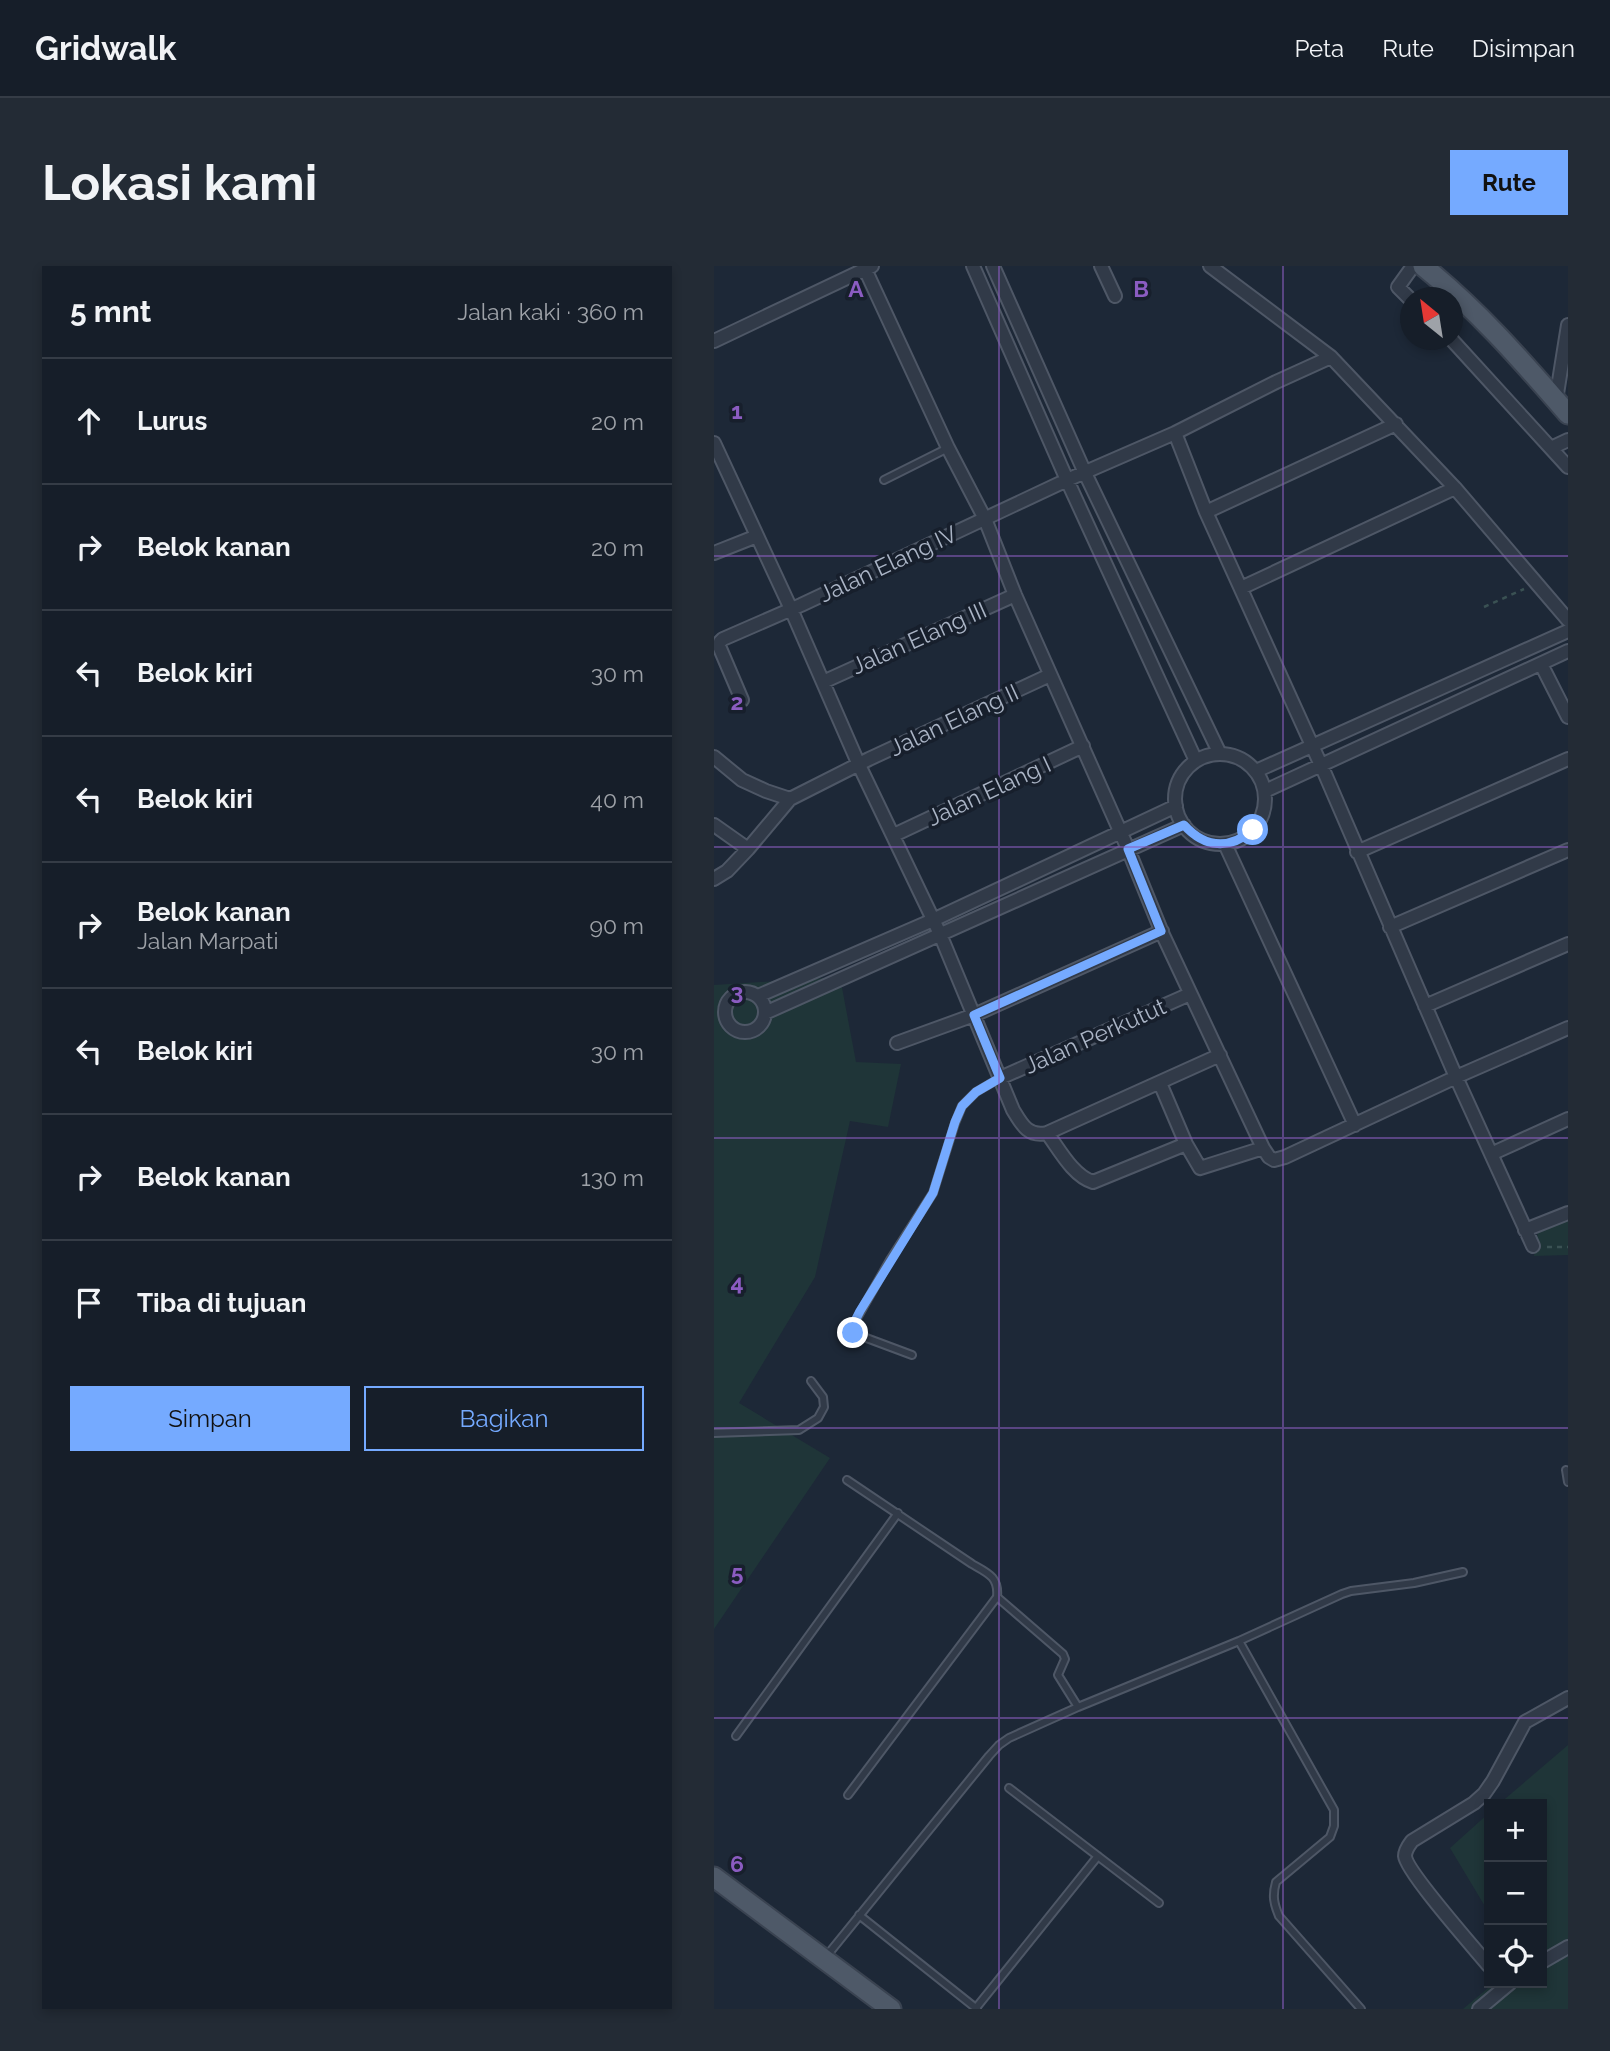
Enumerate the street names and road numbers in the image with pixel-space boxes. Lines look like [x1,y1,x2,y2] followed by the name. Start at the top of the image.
[815,520,961,607] street label: Jalan Elang IV
[847,596,990,679] street label: Jalan Elang III
[885,678,1023,761] street label: Jalan Elang II
[923,750,1055,831] street label: Jalan Elang I
[1020,992,1170,1079] street label: Jalan Perkutut

